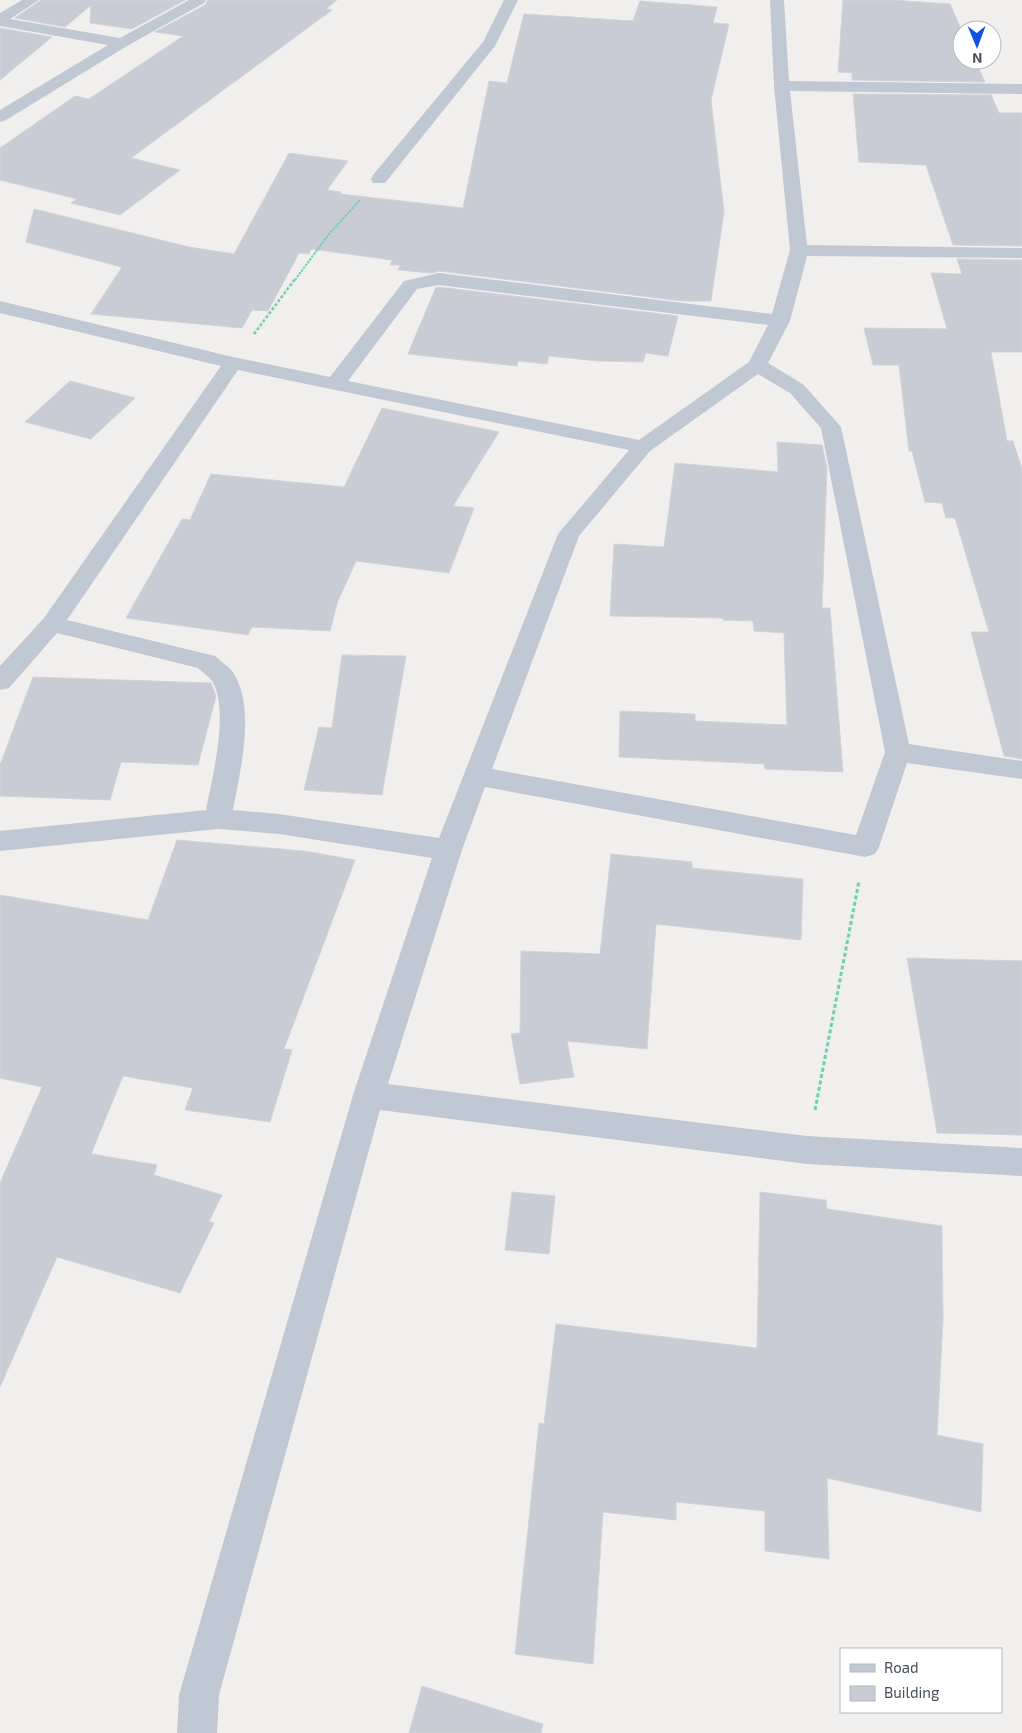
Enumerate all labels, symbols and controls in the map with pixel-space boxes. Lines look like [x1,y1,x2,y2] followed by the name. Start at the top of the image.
[952,20,1002,70] north arrow
[972,50,982,67] text: N
[840,1648,1002,1713] legend
[884,1658,919,1676] text: Road
[884,1683,940,1701] text: Building

